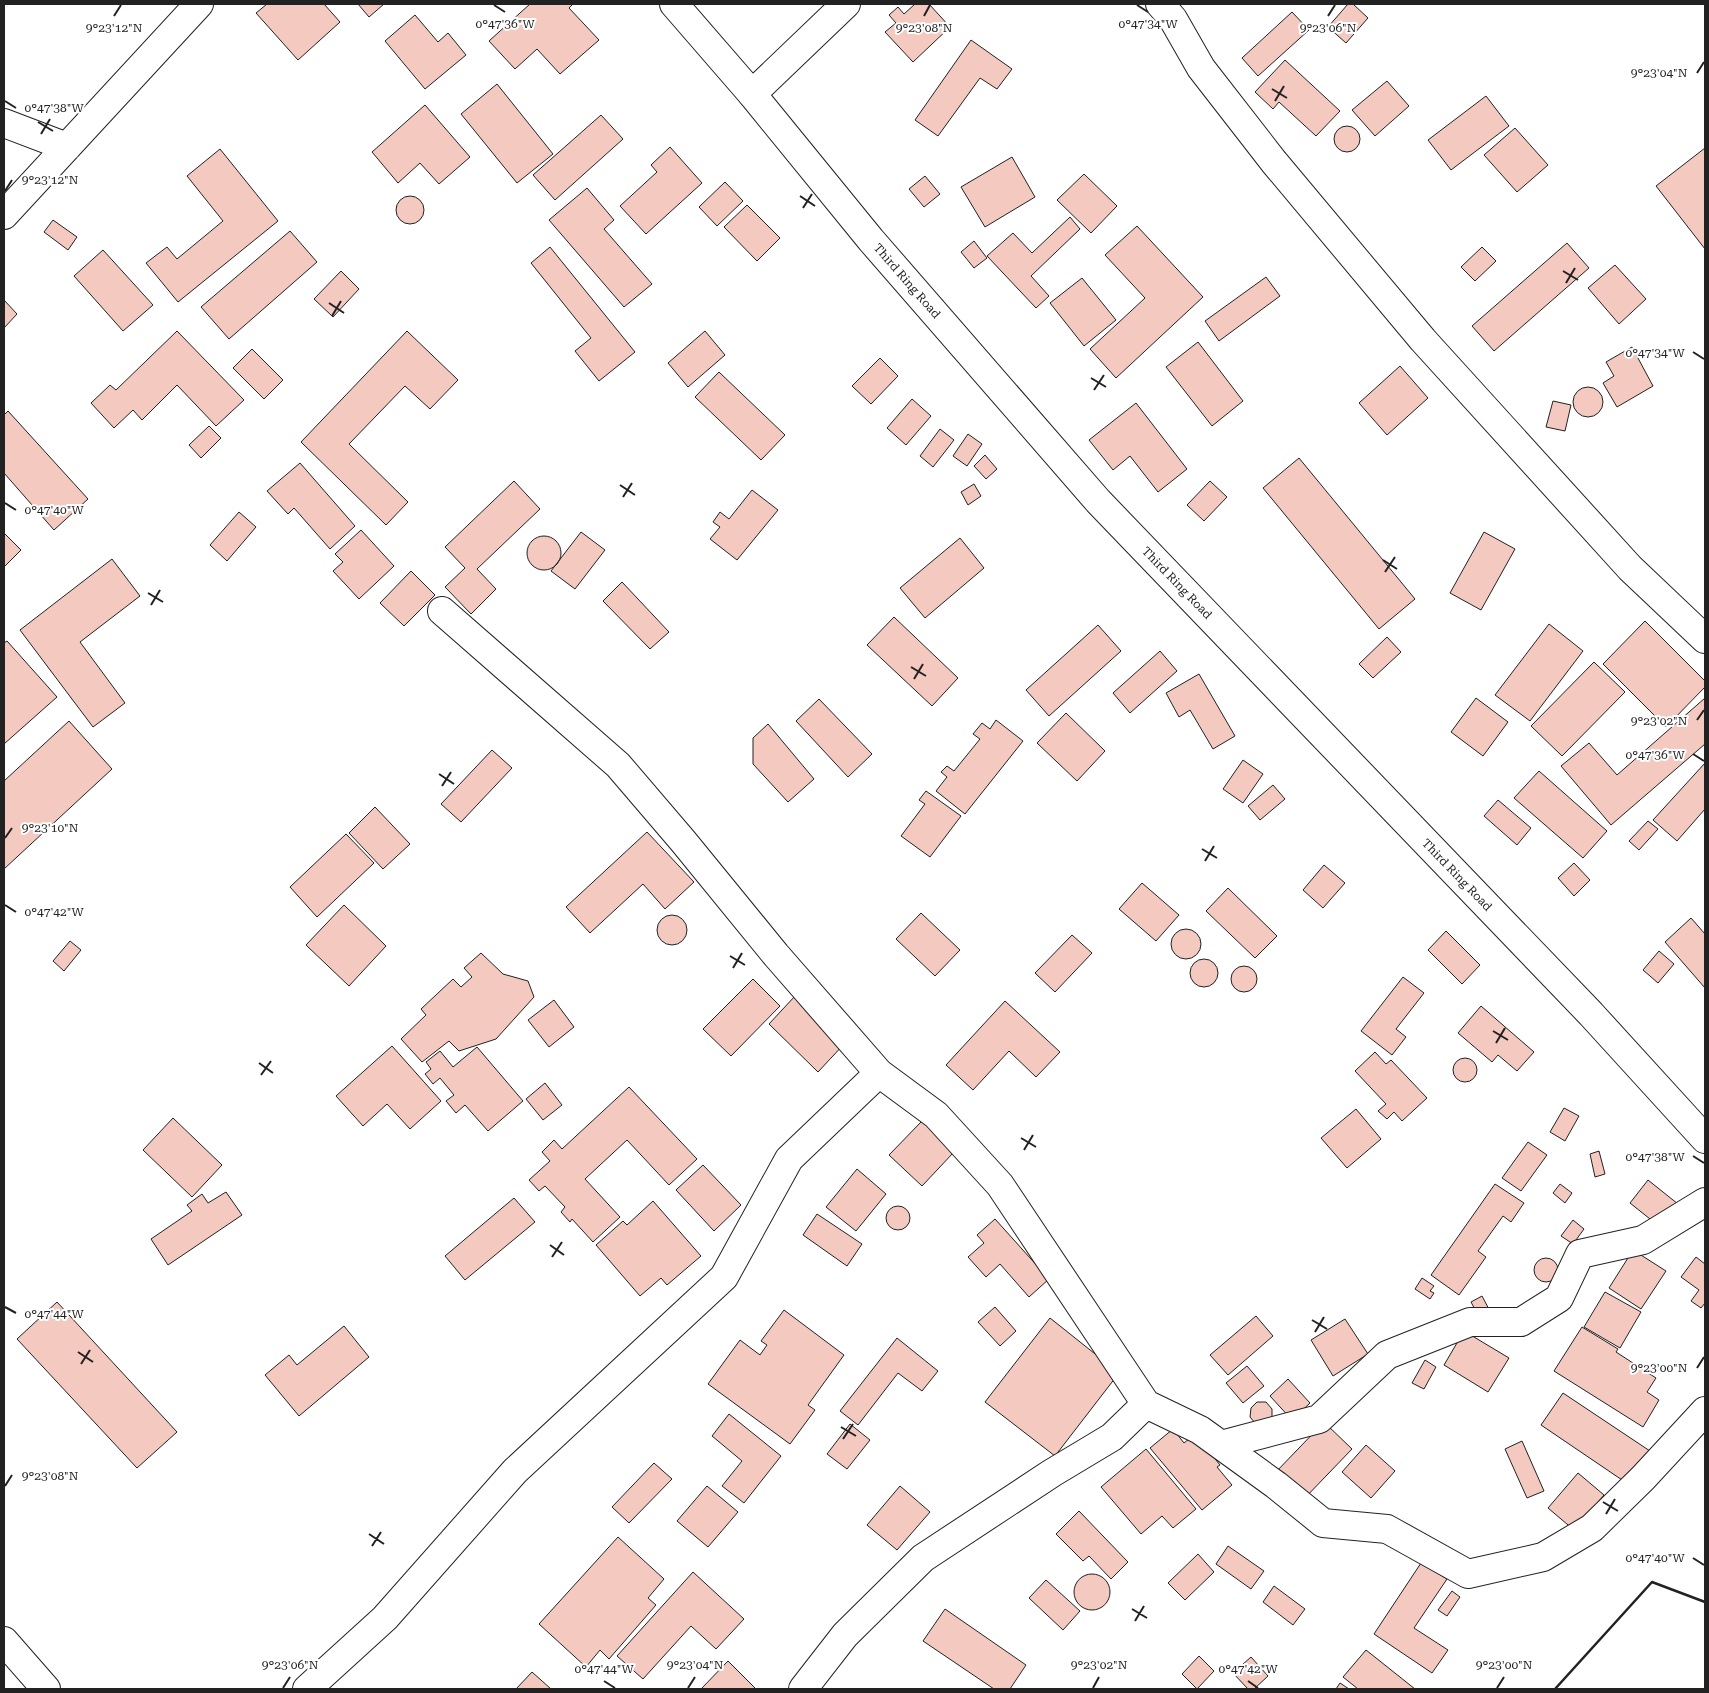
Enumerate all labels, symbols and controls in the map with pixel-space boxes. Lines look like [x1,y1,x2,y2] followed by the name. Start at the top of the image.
[475,17,535,31] text: 0°47'36"W
[1118,17,1178,31] text: 0°47'34"W
[86,21,143,35] text: 9°23'12"N
[896,21,953,35] text: 9°23'08"N
[1300,21,1357,35] text: 9°23'06"N
[1631,66,1688,80] text: 9°23'04"N
[24,101,84,115] text: 0°47'38"W
[22,173,79,187] text: 9°23'12"N
[871,241,943,321] street label: Third Ring Road
[1625,346,1685,360] text: 0°47'34"W
[24,503,84,517] text: 0°47'40"W
[1139,544,1215,622] street label: Third Ring Road
[1631,714,1688,728] text: 9°23'02"N
[1625,748,1685,762] text: 0°47'36"W
[22,821,79,835] text: 9°23'10"N
[1419,836,1495,914] street label: Third Ring Road
[24,905,84,919] text: 0°47'42"W
[1625,1150,1685,1164] text: 0°47'38"W
[24,1307,84,1321] text: 0°47'44"W
[1631,1361,1688,1375] text: 9°23'00"N
[22,1469,79,1483] text: 9°23'08"N
[1625,1551,1685,1565] text: 0°47'40"W
[262,1658,319,1672] text: 9°23'06"N
[667,1658,724,1672] text: 9°23'04"N
[1071,1658,1128,1672] text: 9°23'02"N
[1476,1658,1533,1672] text: 9°23'00"N
[574,1662,634,1676] text: 0°47'44"W
[1218,1662,1278,1676] text: 0°47'42"W

